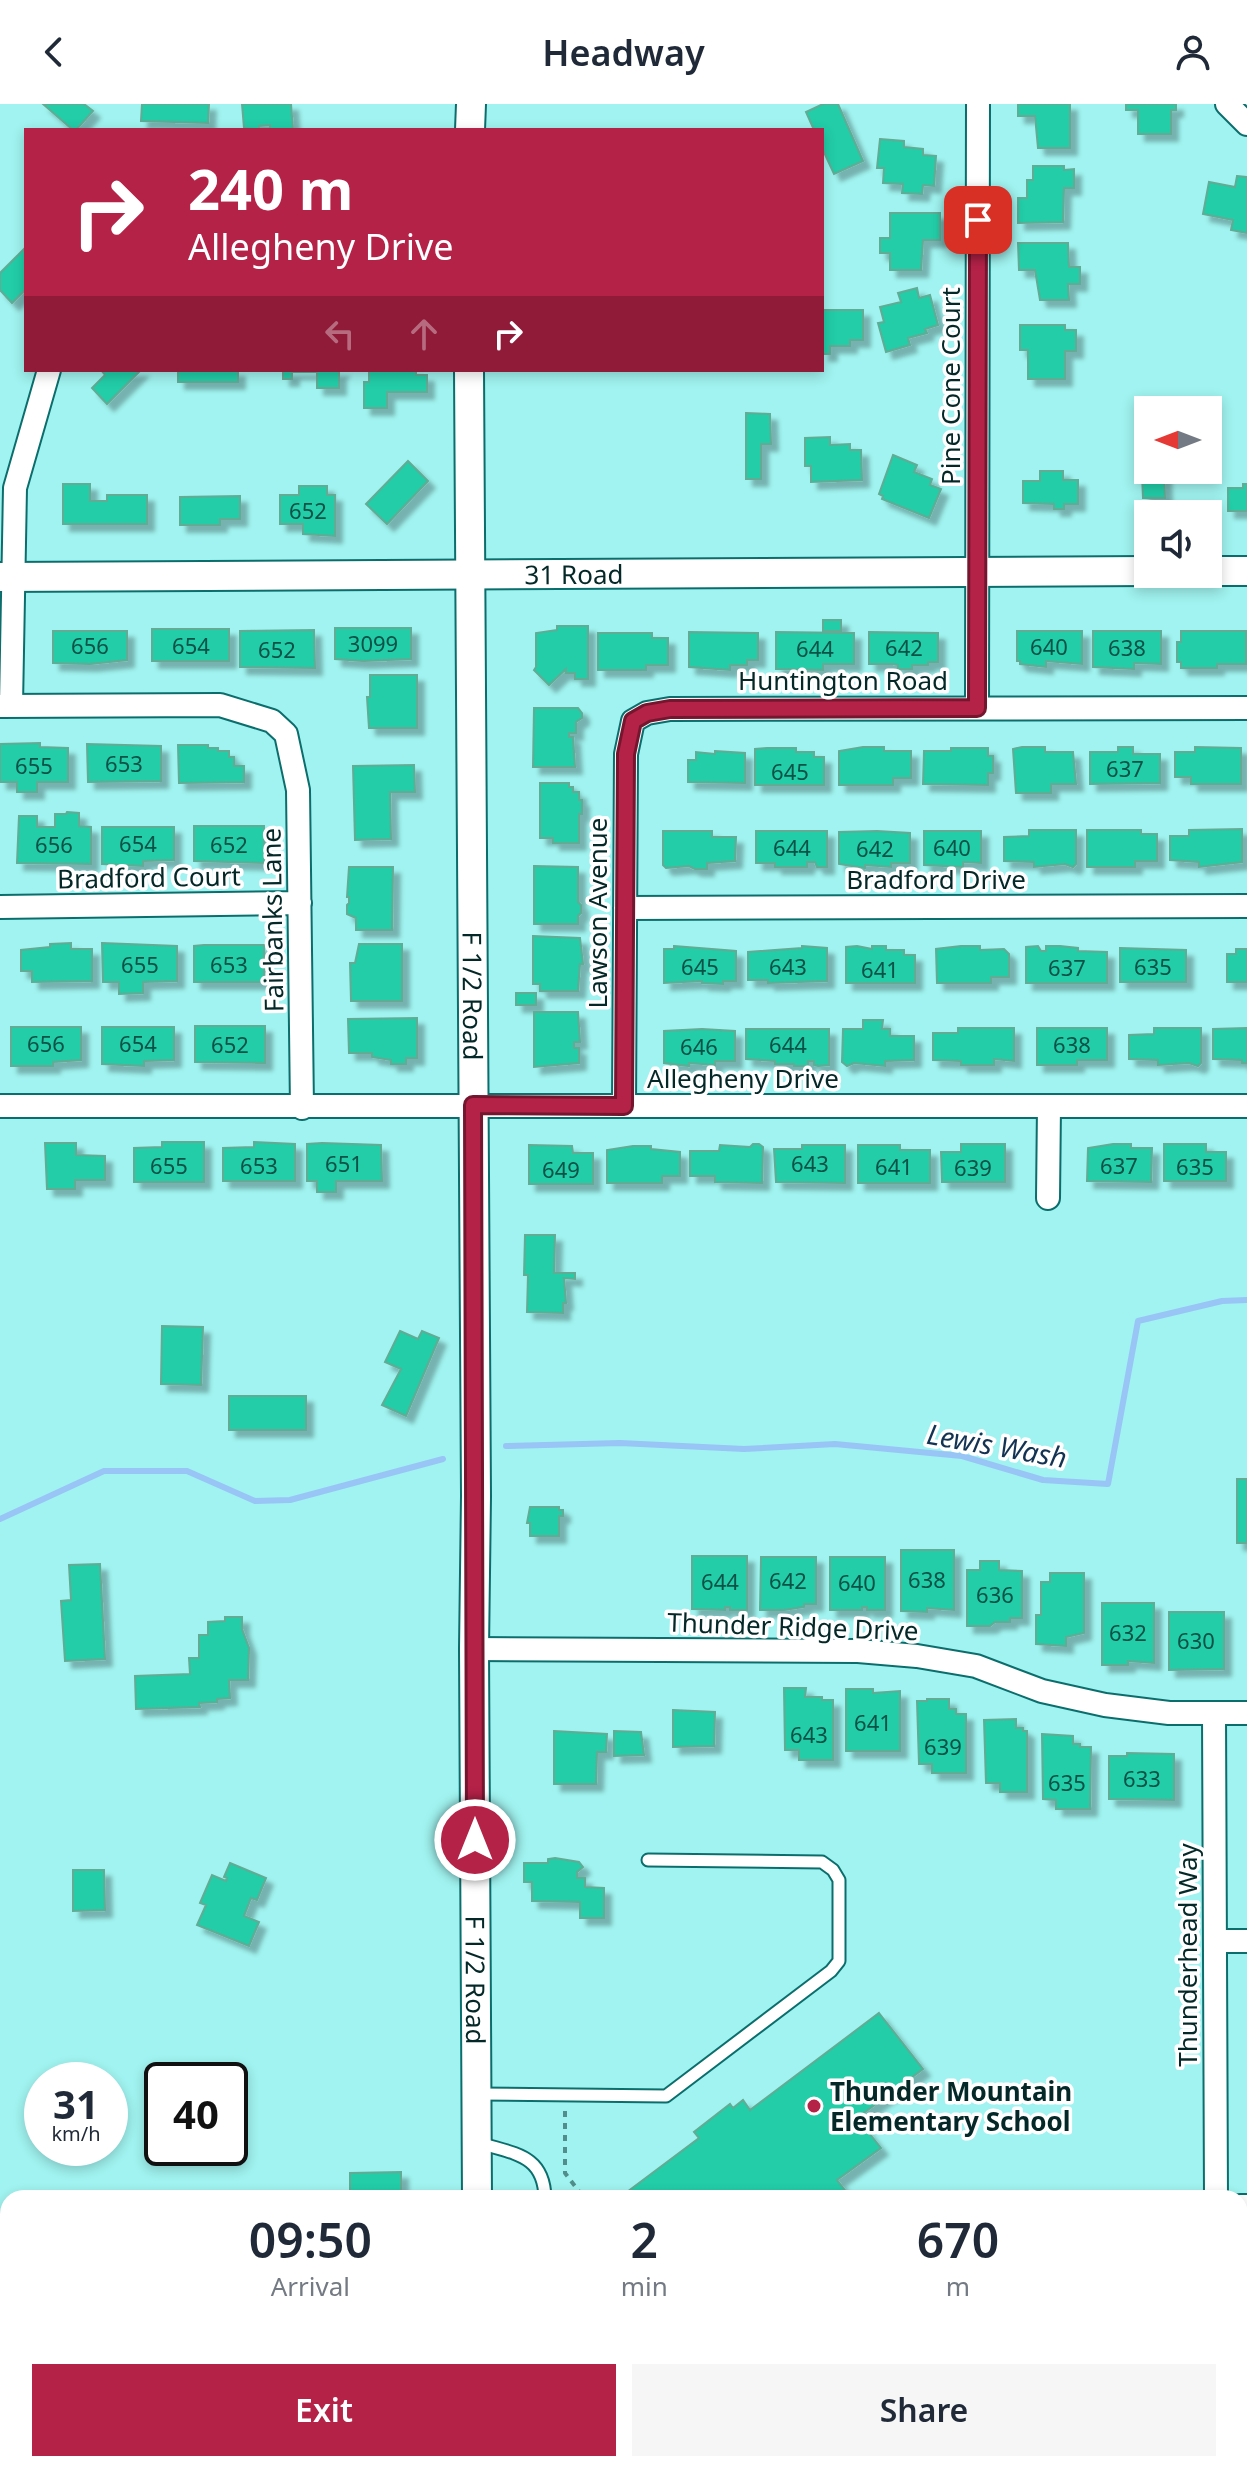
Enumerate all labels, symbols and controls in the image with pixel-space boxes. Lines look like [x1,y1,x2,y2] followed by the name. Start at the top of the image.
[542,28,705,77] text: Headway
[32,30,76,74] icon: back
[1171,30,1215,74] icon: person
[188,150,353,226] text: 240 m
[56,160,160,264] icon: right
[944,186,1012,254] pin
[956,198,1000,242] icon: arrive
[188,222,454,271] text: Allegheny Drive
[932,287,968,485] street label: Pine Cone Court
[318,312,362,356] icon: left
[402,312,446,356] icon: ahead
[486,312,530,356] icon: right
[1134,396,1222,484] north arrow
[1134,396,1222,588] map controls
[289,495,327,525] house number: 652
[1134,500,1222,588] button: sound
[524,556,624,592] street label: 31 Road
[348,628,398,658] house number: 3099
[71,630,109,660] house number: 656
[172,630,210,660] house number: 654
[1030,631,1068,661] house number: 640
[885,632,923,662] house number: 642
[1108,632,1146,662] house number: 638
[796,633,834,663] house number: 644
[258,634,296,664] house number: 652
[738,662,948,698] street label: Huntington Road
[105,748,143,778] house number: 653
[15,750,53,780] house number: 655
[1106,753,1144,783] house number: 637
[771,756,809,786] house number: 645
[579,818,615,1008] street label: Lawson Avenue
[119,828,157,858] house number: 654
[252,828,292,1012] street label: Fairbanks Lane
[35,829,73,859] house number: 656
[210,829,248,859] house number: 652
[773,832,811,862] house number: 644
[933,832,971,862] house number: 640
[856,833,894,863] house number: 642
[57,857,241,897] street label: Bradford Court
[846,861,1026,897] street label: Bradford Drive
[454,931,491,1061] street label: F 1/2 Road
[121,949,159,979] house number: 655
[210,949,248,979] house number: 653
[681,951,719,981] house number: 645
[769,951,807,981] house number: 643
[1134,951,1172,981] house number: 635
[1048,952,1086,982] house number: 637
[861,954,899,984] house number: 641
[27,1028,65,1058] house number: 656
[119,1028,157,1058] house number: 654
[211,1029,249,1059] house number: 652
[769,1029,807,1059] house number: 644
[1053,1029,1091,1059] house number: 638
[680,1031,718,1061] house number: 646
[647,1060,839,1096] street label: Allegheny Drive
[325,1148,363,1178] house number: 651
[791,1148,829,1178] house number: 643
[150,1150,188,1180] house number: 655
[240,1150,278,1180] house number: 653
[1100,1150,1138,1180] house number: 637
[875,1151,913,1181] house number: 641
[1176,1151,1214,1181] house number: 635
[954,1152,992,1182] house number: 639
[542,1154,580,1184] house number: 649
[924,1414,1070,1476] water label: Lewis Wash
[908,1564,946,1594] house number: 638
[769,1565,807,1595] house number: 642
[701,1566,739,1596] house number: 644
[838,1567,876,1597] house number: 640
[976,1579,1014,1609] house number: 636
[667,1604,919,1648] street label: Thunder Ridge Drive
[1109,1617,1147,1647] house number: 632
[1177,1625,1215,1655] house number: 630
[854,1707,892,1737] house number: 641
[790,1719,828,1749] house number: 643
[924,1731,962,1761] house number: 639
[1123,1763,1161,1793] house number: 633
[1048,1767,1086,1797] house number: 635
[433,1798,517,1882] position arrow
[1169,1842,1205,2067] street label: Thunderhead Way
[457,1915,494,2045] street label: F 1/2 Road
[144,2062,248,2166] speed limit sign: 40
[830,2073,1072,2139] place label: Thunder Mountain Elementary School
[53,2076,99,2131] text: 31
[805,2097,823,2115] marker: Thunder Mountain Elementary School
[51,2120,101,2147] text: km/h
[249,2207,372,2272] text: 09:50
[631,2207,658,2272] text: 2
[917,2207,999,2272] text: 670
[271,2268,350,2304] text: Arrival
[621,2268,668,2304] text: min
[946,2268,970,2304] text: m
[32,2364,616,2456] button: Exit
[632,2364,1216,2456] button: Share

